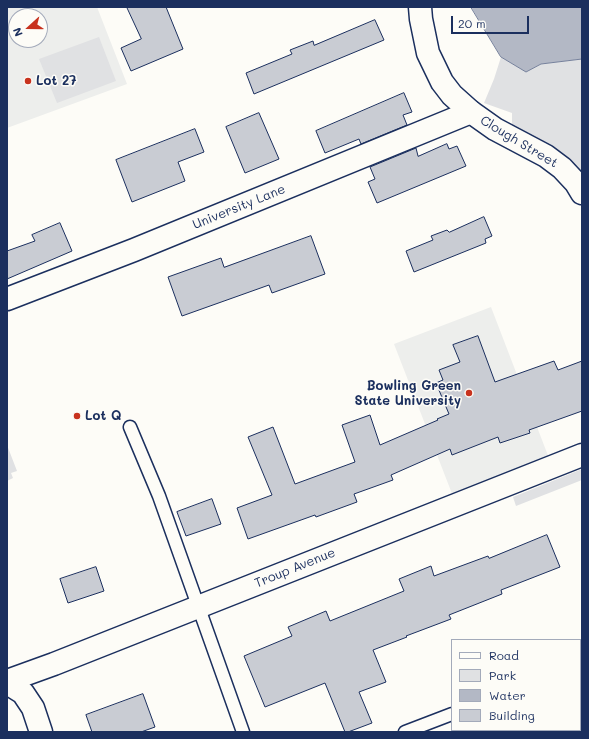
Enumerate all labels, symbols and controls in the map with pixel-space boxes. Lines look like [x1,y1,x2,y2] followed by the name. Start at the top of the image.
[8,8,48,48] north arrow
[453,8,531,34] scale bar
[458,15,486,31] text: 20 m
[9,26,26,39] text: N
[36,73,76,89] place label: Lot 27
[23,76,33,86] marker: Lot 27
[477,113,561,171] street label: Clough Street
[190,181,288,233] street label: University Lane
[355,378,461,409] place label: Bowling Green State University
[464,388,474,398] marker: Bowling Green State University
[85,408,121,424] place label: Lot Q
[72,411,82,421] marker: Lot Q
[252,545,338,591] street label: Troup Avenue
[451,639,581,731] legend
[489,647,519,663] text: Road
[489,667,516,683] text: Park
[489,687,526,703] text: Water
[489,707,535,723] text: Building

